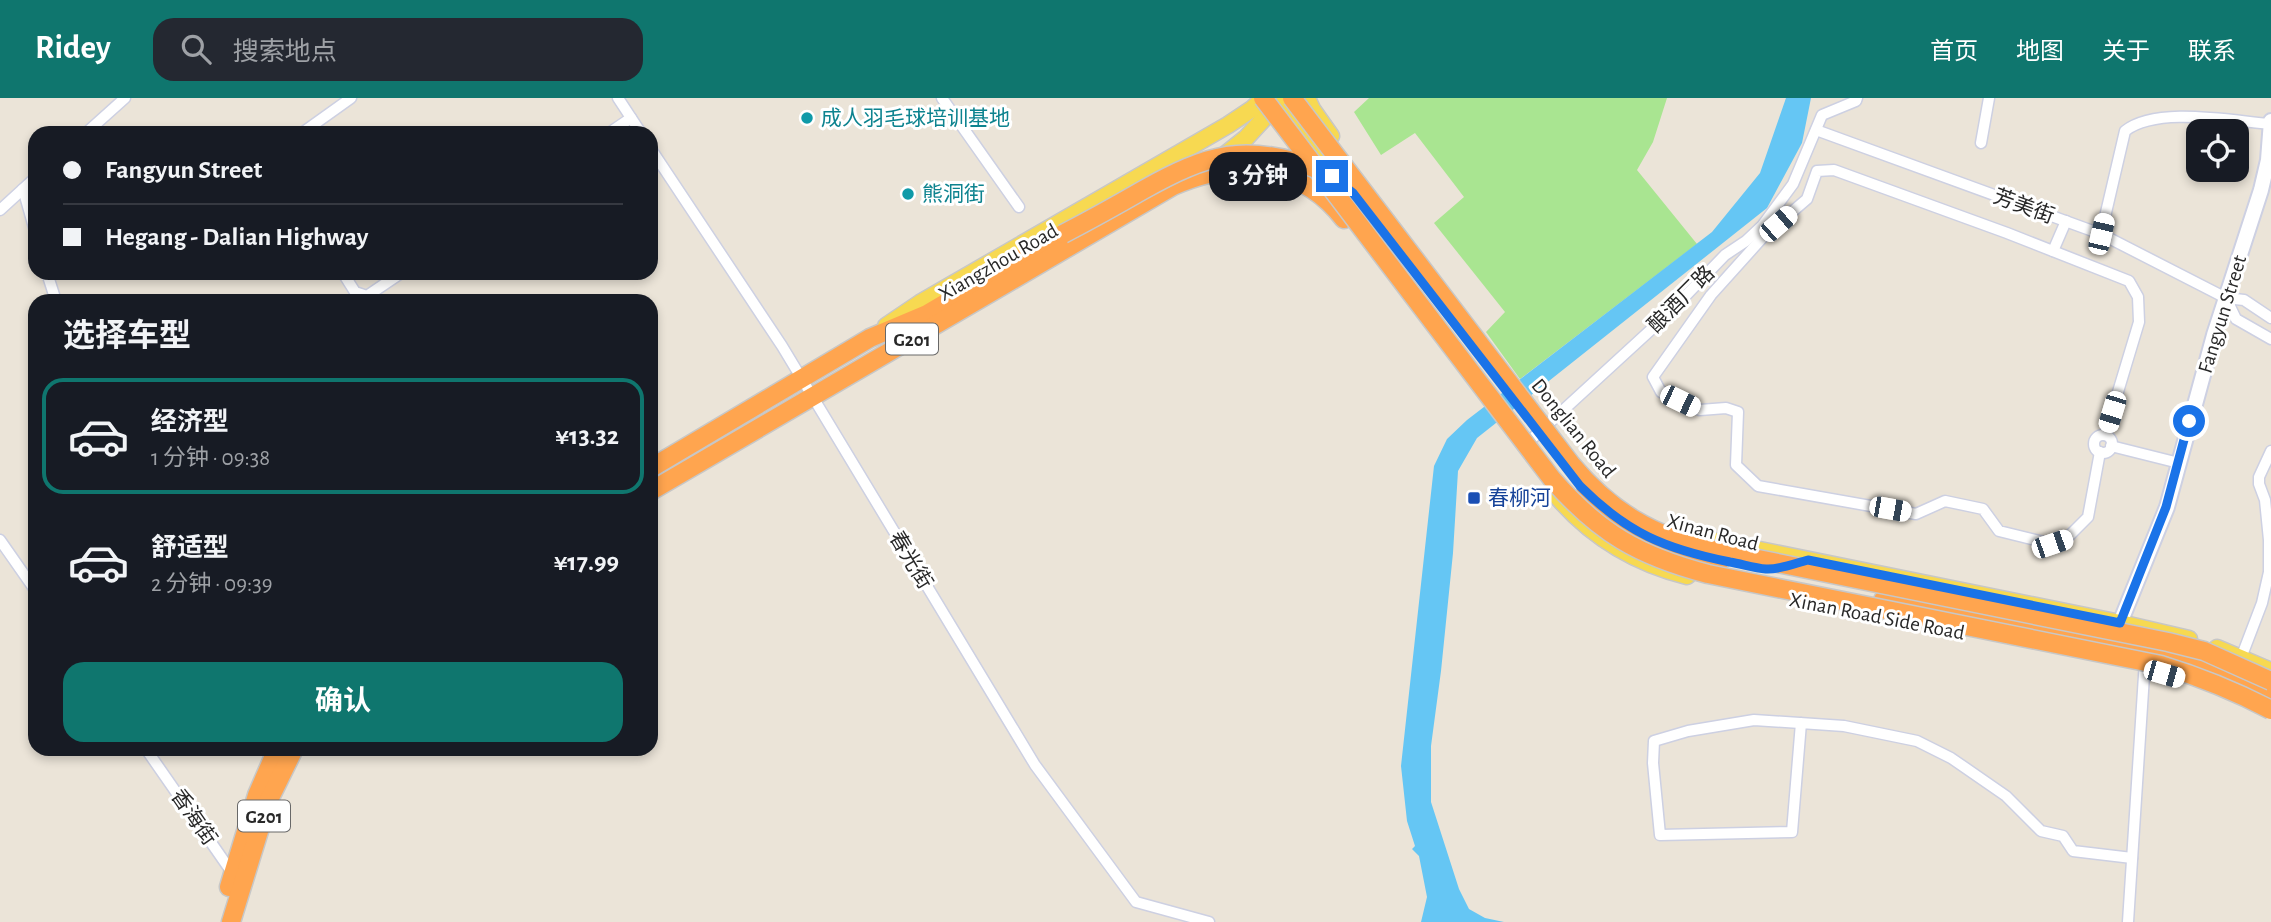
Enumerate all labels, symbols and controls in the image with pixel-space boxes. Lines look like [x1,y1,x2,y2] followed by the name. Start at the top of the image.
[153,18,643,81] search box
[177,30,215,68] icon: search
[35,32,111,65] text: Ridey
[233,39,337,65] text: 搜索地点
[1930,40,1978,64] text: 首页
[2016,40,2064,64] text: 地图
[2102,40,2150,64] text: 关于
[2188,40,2236,64] text: 联系
[821,107,1010,129] place label: 成人羽毛球培训基地
[799,110,815,126] marker: 成人羽毛球培训基地
[2186,119,2249,182] map controls
[2186,119,2249,182] button: locate
[1210,152,1308,200] callout: 3 分钟
[105,157,262,183] text: Fangyun Street
[1316,160,1348,192] route end
[1228,165,1288,188] text: 3 分钟
[922,183,985,205] place label: 熊洞街
[1991,185,2057,227] street label: 芳美街
[900,186,916,202] marker: 熊洞街
[1756,202,1801,246] car
[2087,211,2116,257] car
[935,220,1062,305] street label: Xiangzhou Road
[105,224,368,250] text: Hegang - Dalian Highway
[2195,252,2250,376] street label: Fangyun Street
[1644,262,1718,336] street label: 酿酒厂路
[63,320,191,352] text: 选择车型
[886,324,938,354] road number: G201
[1528,375,1620,482] street label: Donglian Road
[1657,382,1704,420] car
[2096,389,2129,435] car
[67,405,130,468] icon: car
[2173,405,2205,437] route start
[151,409,229,435] text: 经济型
[555,423,619,449] text: ¥13.32
[151,447,270,470] text: 1 分钟 · 09:38
[1488,487,1551,509] place label: 春柳河
[1466,490,1482,506] marker: 春柳河
[1868,495,1913,523] car
[1665,510,1761,555] street label: Xinan Road
[885,527,937,593] street label: 春光街
[2029,527,2076,561] car
[67,531,130,594] icon: car
[151,535,229,561] text: 舒适型
[554,549,619,575] text: ¥17.99
[151,573,273,596] text: 2 分钟 · 09:39
[1787,589,1966,644] street label: Xinan Road Side Road
[2141,658,2188,690] car
[63,662,623,742] button: 确认
[167,785,221,849] street label: 香海街
[238,800,290,832] road number: G201

